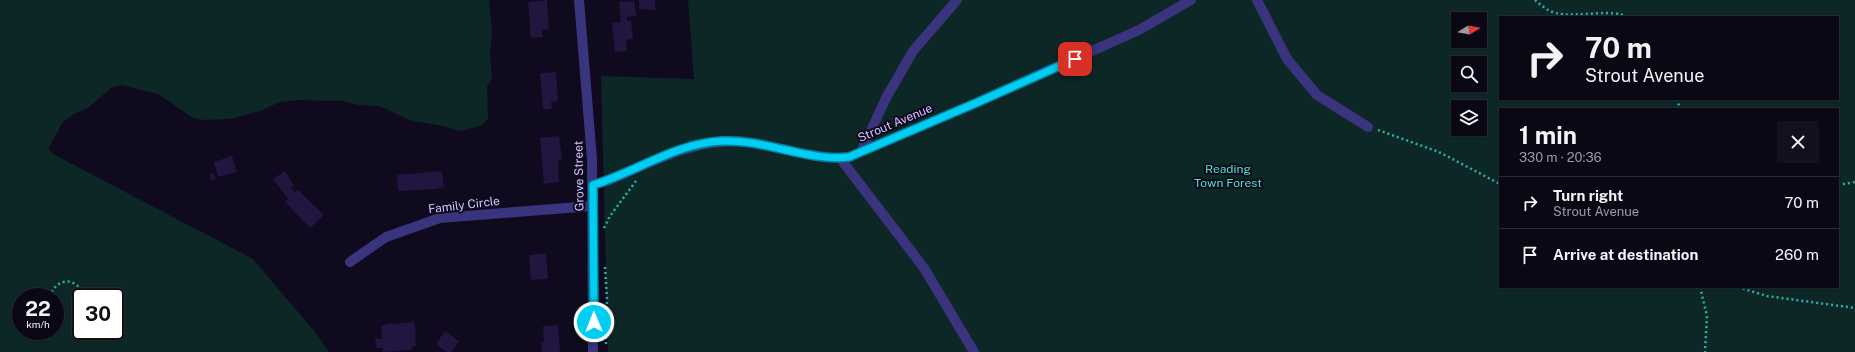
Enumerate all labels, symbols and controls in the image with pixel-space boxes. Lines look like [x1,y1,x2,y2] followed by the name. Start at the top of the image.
[1451,12,1487,48] north arrow
[1451,12,1487,136] map controls
[1585,31,1652,64] text: 70 m
[1519,32,1571,84] icon: right
[1058,42,1092,76] pin
[1064,48,1086,70] icon: arrive
[1451,56,1487,92] button: search
[1585,65,1704,86] text: Strout Avenue
[1451,100,1487,136] button: layers
[856,101,935,145] street label: Strout Avenue
[1519,121,1577,149] text: 1 min
[1777,121,1819,163] button: close
[571,140,587,211] street label: Grove Street
[1519,150,1602,165] text: 330 m · 20:36
[1194,162,1262,190] park label: Reading Town Forest
[1553,187,1623,204] text: Turn right
[1519,192,1541,214] icon: right
[427,194,501,216] street label: Family Circle
[1784,194,1819,211] text: 70 m
[1553,204,1639,219] text: Strout Avenue
[1519,244,1541,266] icon: arrive
[1553,246,1698,263] text: Arrive at destination
[1775,246,1819,263] text: 260 m
[72,288,124,340] speed limit sign: 30
[25,297,51,321] text: 22
[573,301,615,343] position arrow
[26,318,50,330] text: km/h

